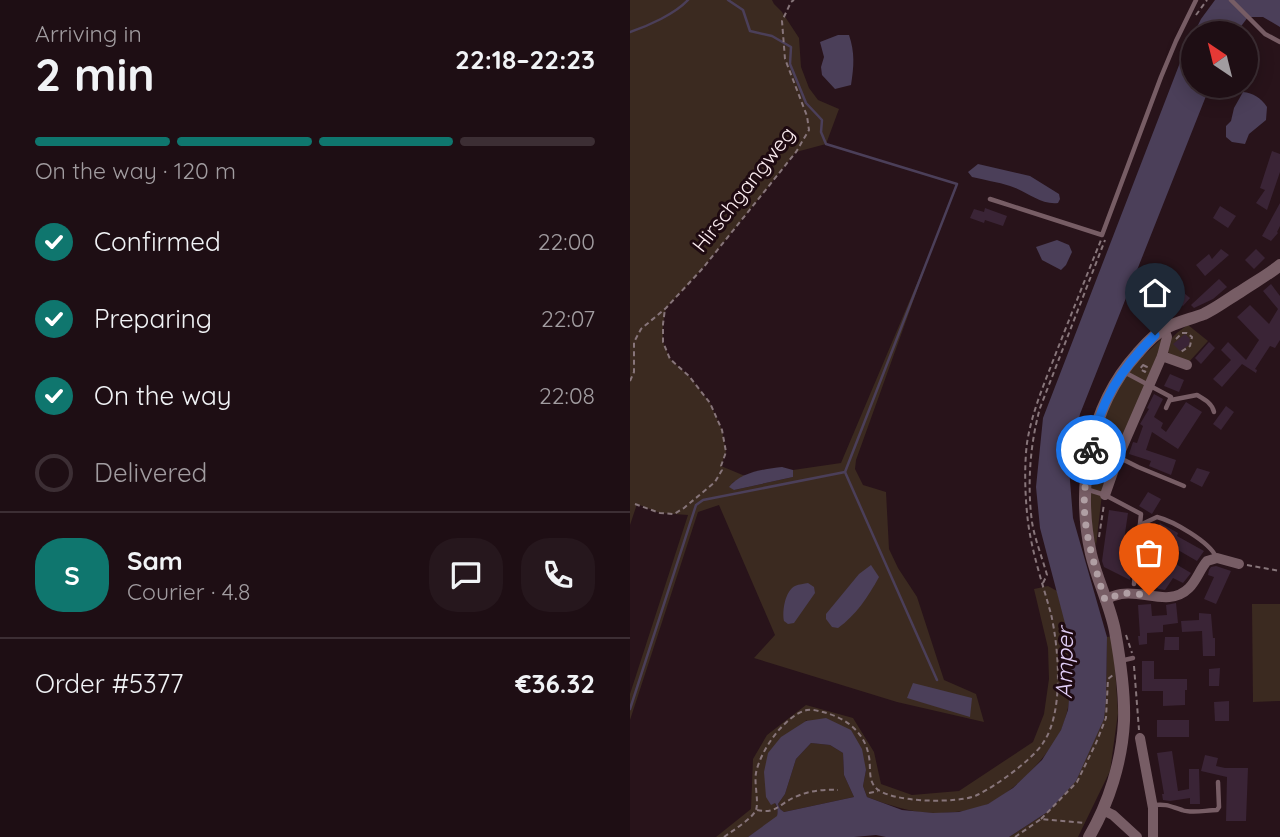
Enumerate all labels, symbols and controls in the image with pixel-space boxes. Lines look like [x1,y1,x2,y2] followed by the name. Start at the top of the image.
[35,19,142,48] text: Arriving in
[1181,21,1258,98] north arrow
[1181,21,1258,98] map controls
[455,43,595,76] text: 22:18–22:23
[35,45,155,103] text: 2 min
[686,121,800,257] street label: Hirschgangweg
[35,156,236,185] text: On the way · 120 m
[35,223,73,261] icon: check
[94,225,221,258] text: Confirmed
[538,227,595,256] text: 22:00
[1125,263,1185,335] pin
[1136,274,1174,312] icon: home
[35,300,73,338] icon: check
[94,302,212,335] text: Preparing
[541,304,595,333] text: 22:07
[35,377,73,415] icon: check
[94,379,232,412] text: On the way
[539,381,595,410] text: 22:08
[1056,415,1126,485] courier
[1072,431,1110,469] icon: bike
[94,456,207,489] text: Delivered
[1119,523,1179,595] pin
[1130,534,1168,572] icon: bag
[429,538,503,612] button: chat
[521,538,595,612] button: phone
[127,544,183,577] text: Sam
[64,559,80,592] text: S
[127,577,250,606] text: Courier · 4.8
[1049,624,1079,699] water label: Amper
[35,667,183,700] text: Order #5377
[515,667,595,700] text: €36.32

